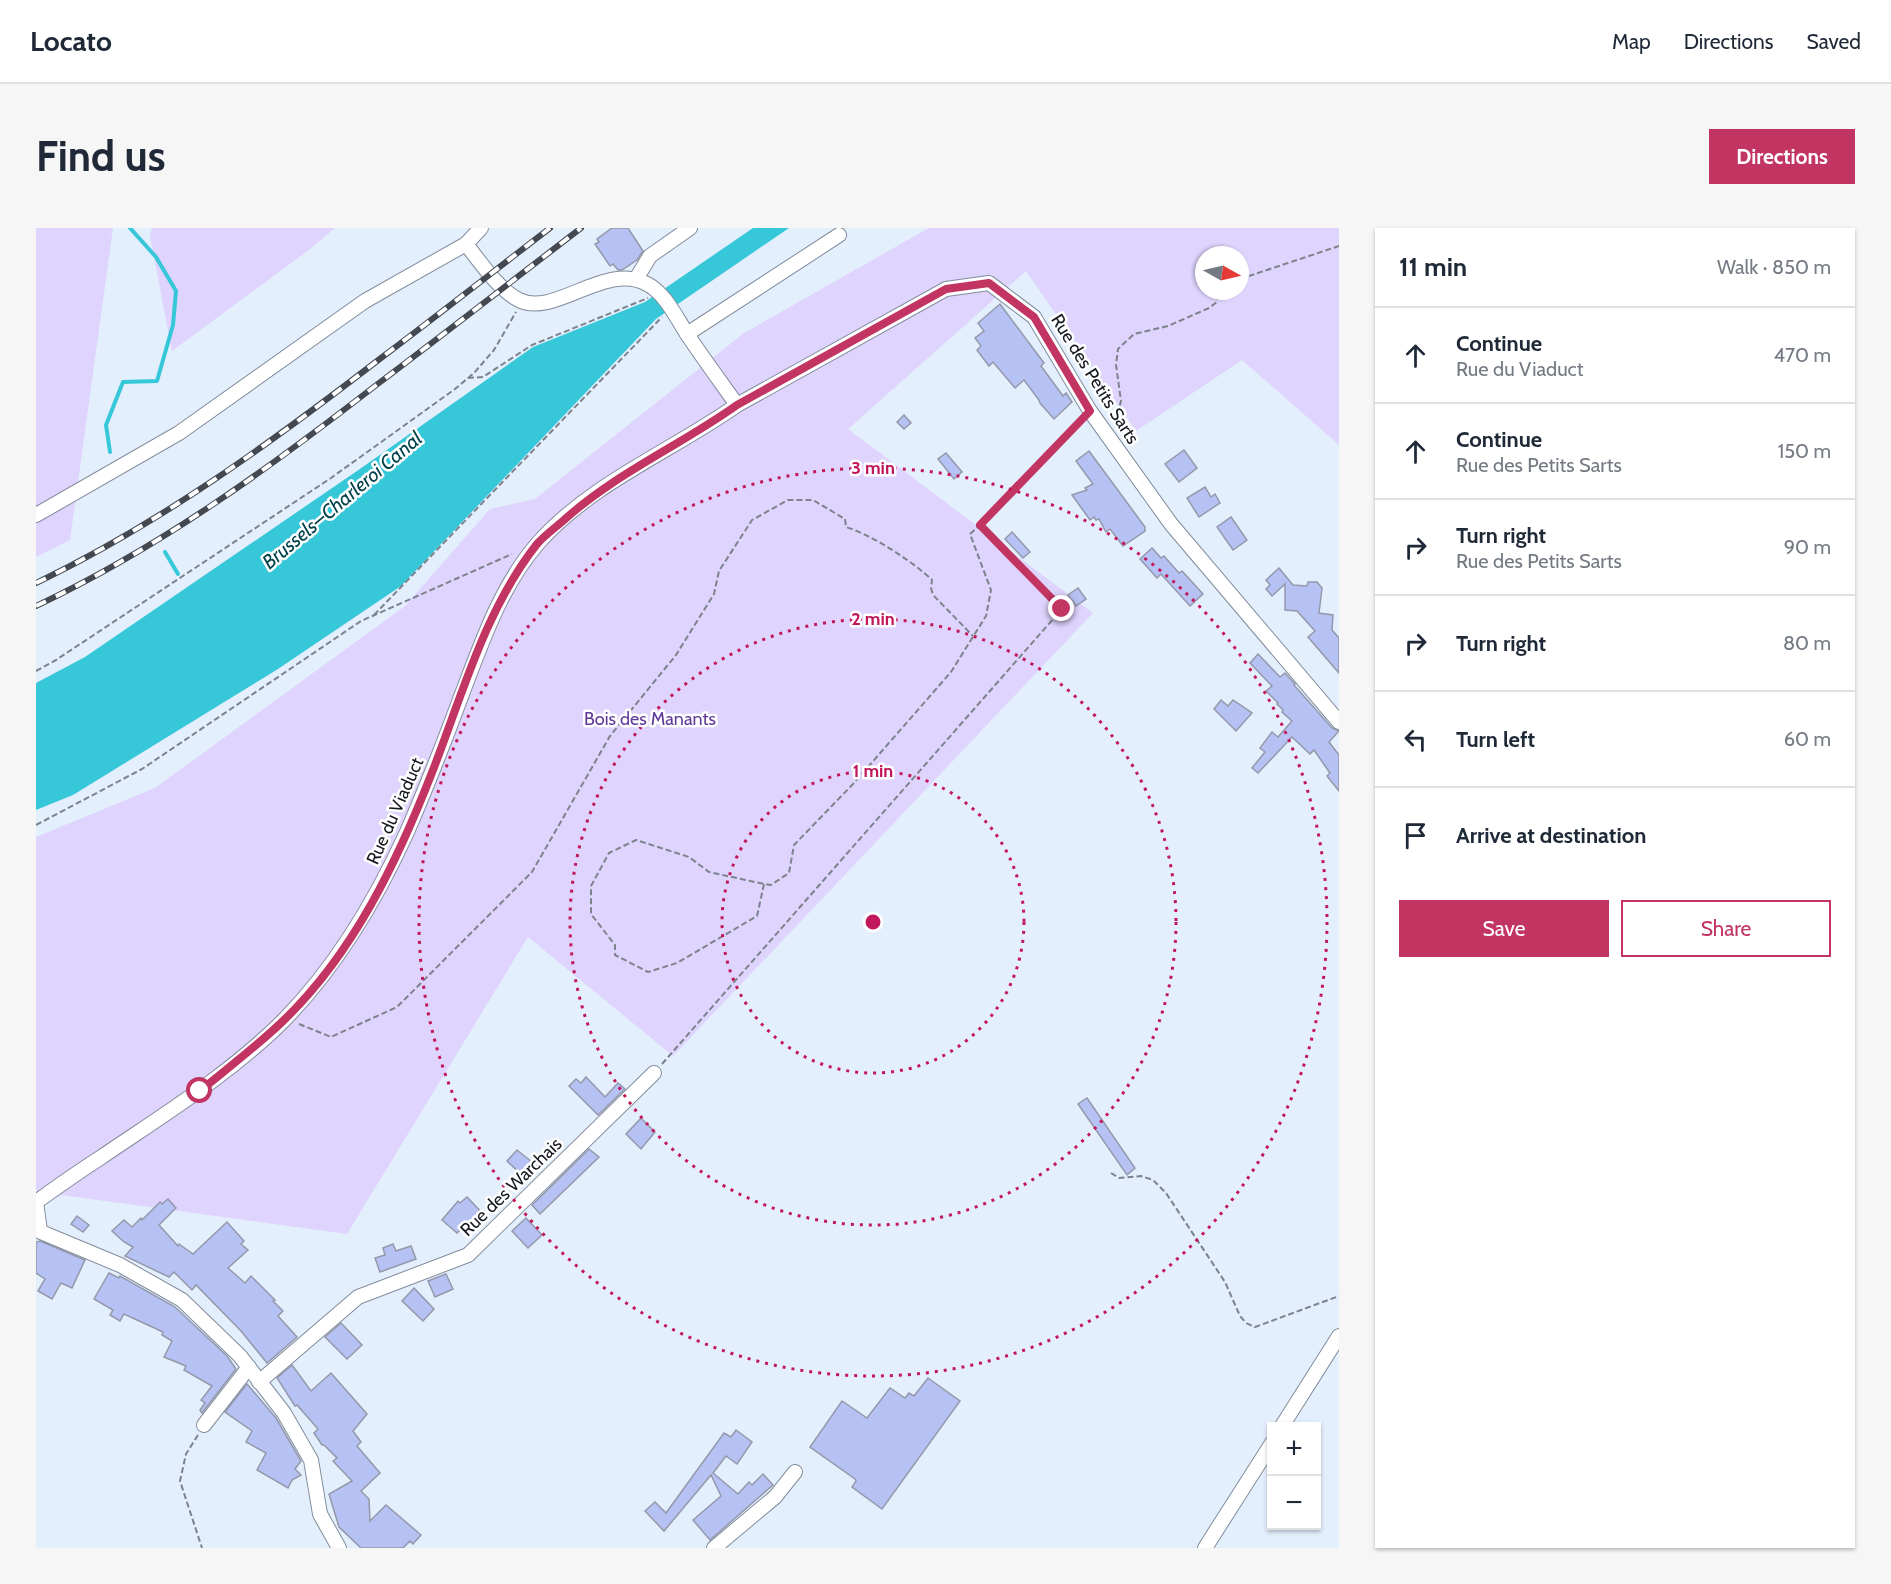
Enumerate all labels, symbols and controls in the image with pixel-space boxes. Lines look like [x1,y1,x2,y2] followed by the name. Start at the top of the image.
[30,24,112,58] text: Locato
[1612,29,1651,54] text: Map
[1684,29,1773,54] text: Directions
[1806,29,1861,54] text: Saved
[1709,129,1855,184] button: Directions
[36,130,165,182] text: Find us
[1195,246,1249,300] north arrow
[1399,251,1467,283] text: 11 min
[1717,255,1831,279] text: Walk · 850 m
[1046,310,1144,448] street label: Rue des Petits Sarts
[1456,330,1542,357] text: Continue
[1399,339,1432,372] icon: ahead
[1774,343,1831,367] text: 470 m
[1456,357,1583,381] text: Rue du Viaduct
[257,426,427,574] water label: Brussels–Charleroi Canal
[1456,426,1542,453] text: Continue
[1399,435,1432,468] icon: ahead
[1778,439,1831,463] text: 150 m
[1456,453,1622,477] text: Rue des Petits Sarts
[851,457,895,479] text: 3 min
[1456,522,1546,549] text: Turn right
[1399,531,1432,564] icon: right
[1784,535,1831,559] text: 90 m
[1456,549,1622,573] text: Rue des Petits Sarts
[1048,595,1074,621] route end
[851,608,895,630] text: 2 min
[1399,627,1432,660] icon: right
[1456,630,1546,657] text: Turn right
[1783,631,1831,655] text: 80 m
[584,708,716,730] park label: Bois des Manants
[1399,723,1432,756] icon: left
[1456,726,1535,753] text: Turn left
[1784,727,1831,751] text: 60 m
[362,754,428,868] street label: Rue du Viaduct
[853,760,893,782] text: 1 min
[1399,819,1432,852] icon: arrive
[1456,822,1646,849] text: Arrive at destination
[1399,900,1609,957] button: Save
[1621,900,1831,957] button: Share
[863,912,883,932] centre of rings
[186,1077,212,1103] route start
[456,1133,566,1241] street label: Rue des Warchais
[1267,1422,1321,1530] map controls
[1267,1422,1321,1476] button: +
[1267,1476,1321,1530] button: −

